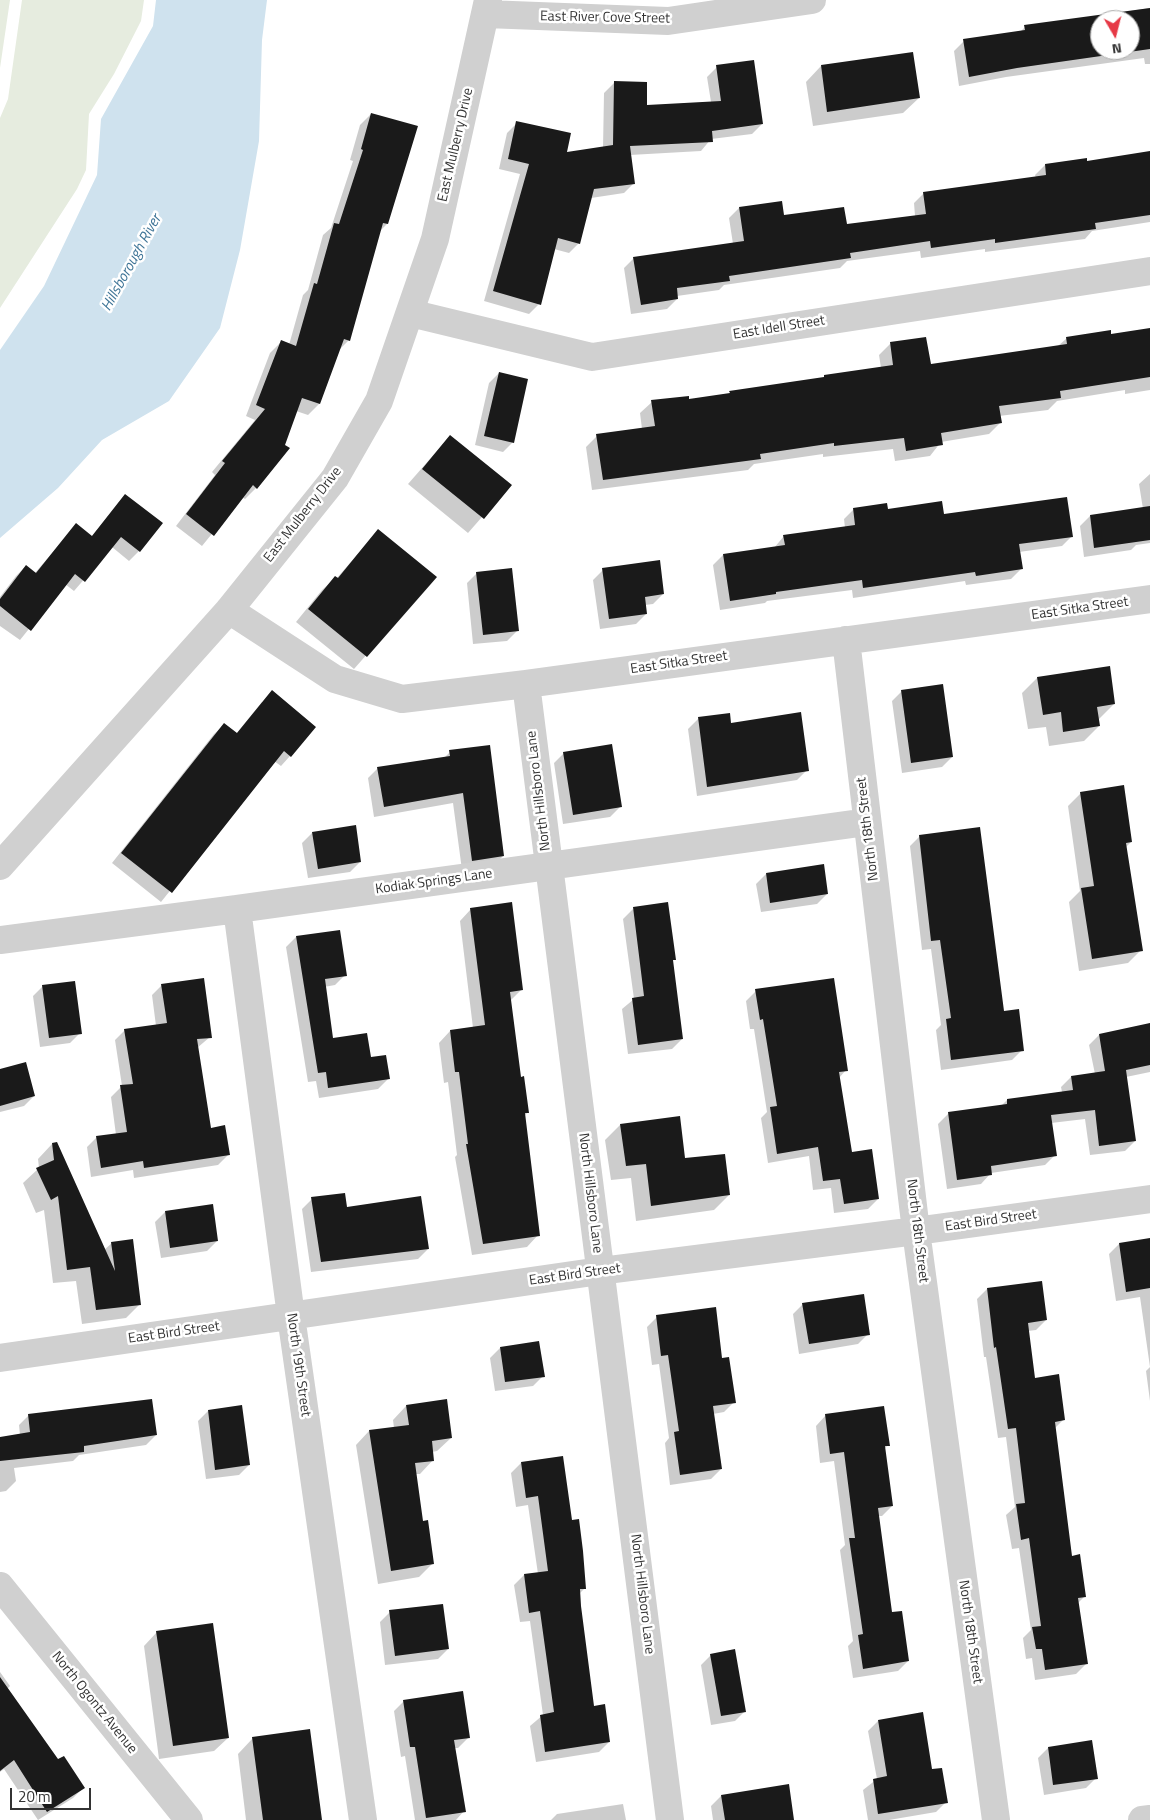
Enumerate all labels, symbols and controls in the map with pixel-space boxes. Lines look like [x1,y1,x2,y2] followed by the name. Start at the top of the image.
[540,8,670,28] street label: East River Cove Street
[1090,10,1140,60] north arrow
[1111,38,1123,60] text: N
[435,86,477,204] street label: East Mulberry Drive
[98,212,166,314] water label: Hillsborough River
[732,312,826,344] street label: East Idell Street
[261,464,345,566] street label: East Mulberry Drive
[1030,594,1130,624] street label: East Sitka Street
[629,648,729,678] street label: East Sitka Street
[523,730,555,852] street label: North Hillsboro Lane
[853,776,883,882] street label: North 18th Street
[374,865,494,899] street label: Kodiak Springs Lane
[574,1132,606,1254] street label: North Hillsboro Lane
[902,1178,932,1284] street label: North 18th Street
[944,1206,1038,1236] street label: East Bird Street
[528,1260,622,1290] street label: East Bird Street
[282,1312,314,1418] street label: North 19th Street
[127,1318,221,1348] street label: East Bird Street
[626,1533,658,1655] street label: North Hillsboro Lane
[954,1579,986,1685] street label: North 18th Street
[48,1649,140,1757] street label: North Ogontz Avenue
[12,1778,94,1810] scale bar
[18,1785,51,1808] text: 20 m

